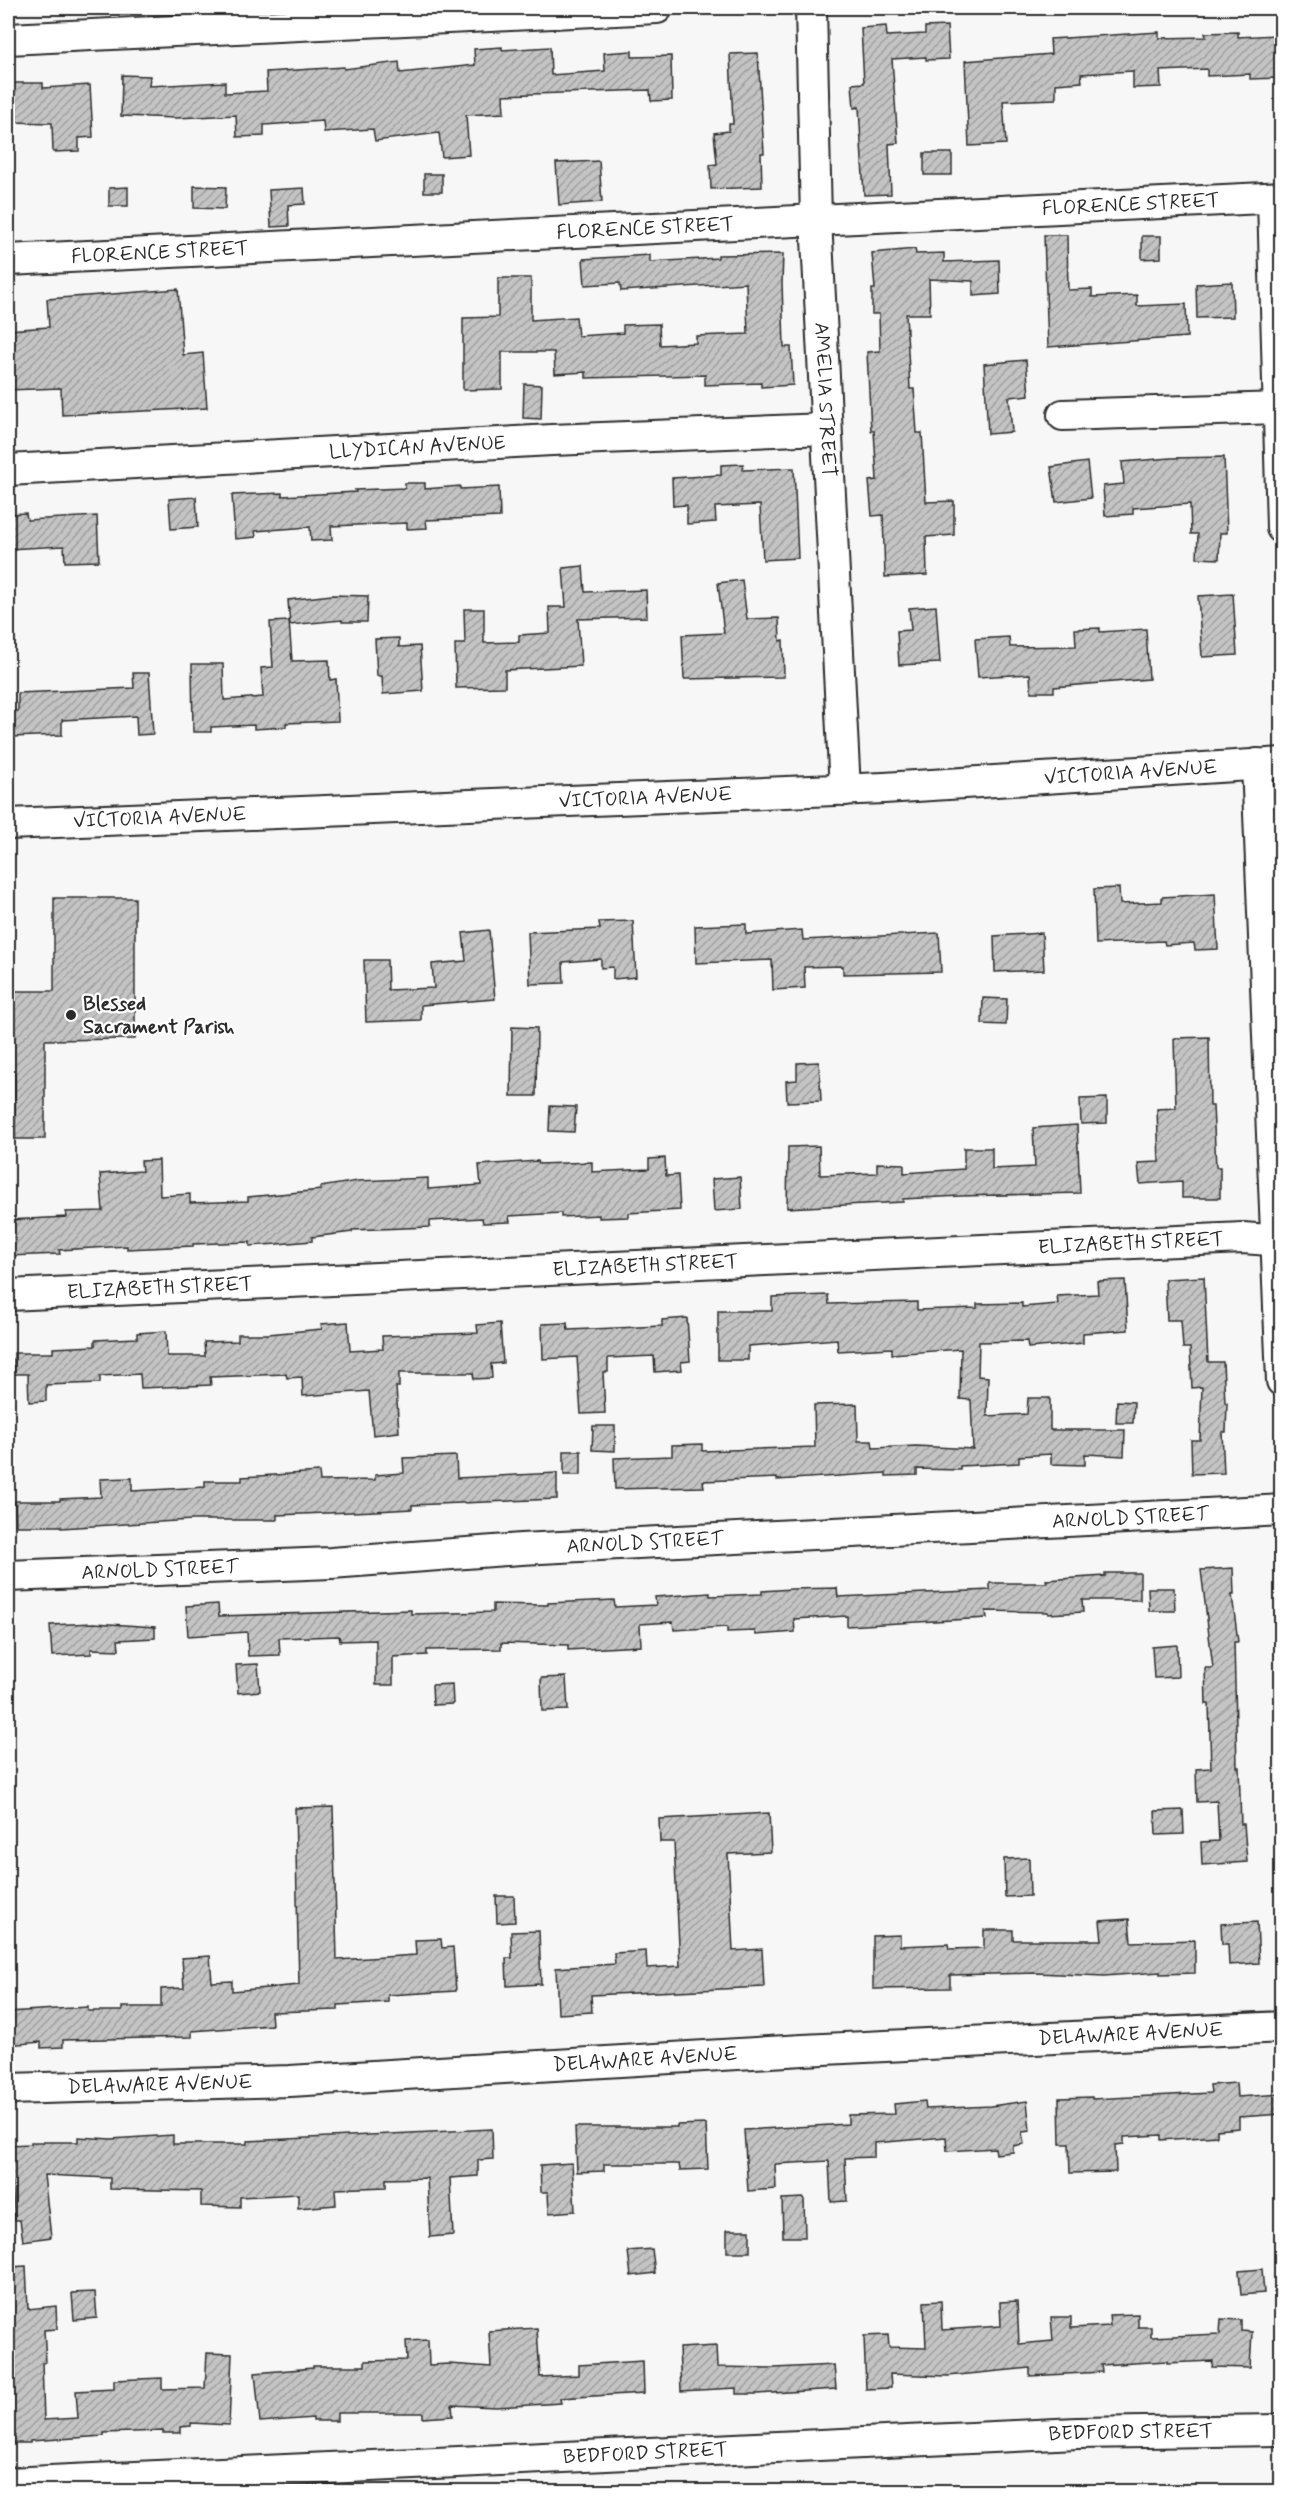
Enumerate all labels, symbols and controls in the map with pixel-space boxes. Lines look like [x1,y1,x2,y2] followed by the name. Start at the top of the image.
[1041,187,1220,222] street label: FLORENCE STREET
[556,211,735,246] street label: FLORENCE STREET
[70,235,249,270] street label: FLORENCE STREET
[808,322,843,478] street label: AMELIA STREET
[328,429,506,466] street label: LLYDICAN AVENUE
[1043,754,1218,791] street label: VICTORIA AVENUE
[558,781,733,815] street label: VICTORIA AVENUE
[73,801,247,835] street label: VICTORIA AVENUE
[83,991,235,1041] place label: Blessed Sacrament Parish
[64,1008,78,1022] marker: Blessed Sacrament Parish
[1037,1225,1224,1261] street label: ELIZABETH STREET
[552,1248,739,1283] street label: ELIZABETH STREET
[66,1270,253,1306] street label: ELIZABETH STREET
[1051,1500,1211,1535] street label: ARNOLD STREET
[566,1525,726,1560] street label: ARNOLD STREET
[81,1553,240,1587] street label: ARNOLD STREET
[1037,2016,1224,2052] street label: DELAWARE AVENUE
[552,2040,738,2079] street label: DELAWARE AVENUE
[67,2069,253,2101] street label: DELAWARE AVENUE
[1048,2418,1213,2448] street label: BEDFORD STREET
[562,2436,728,2471] street label: BEDFORD STREET

